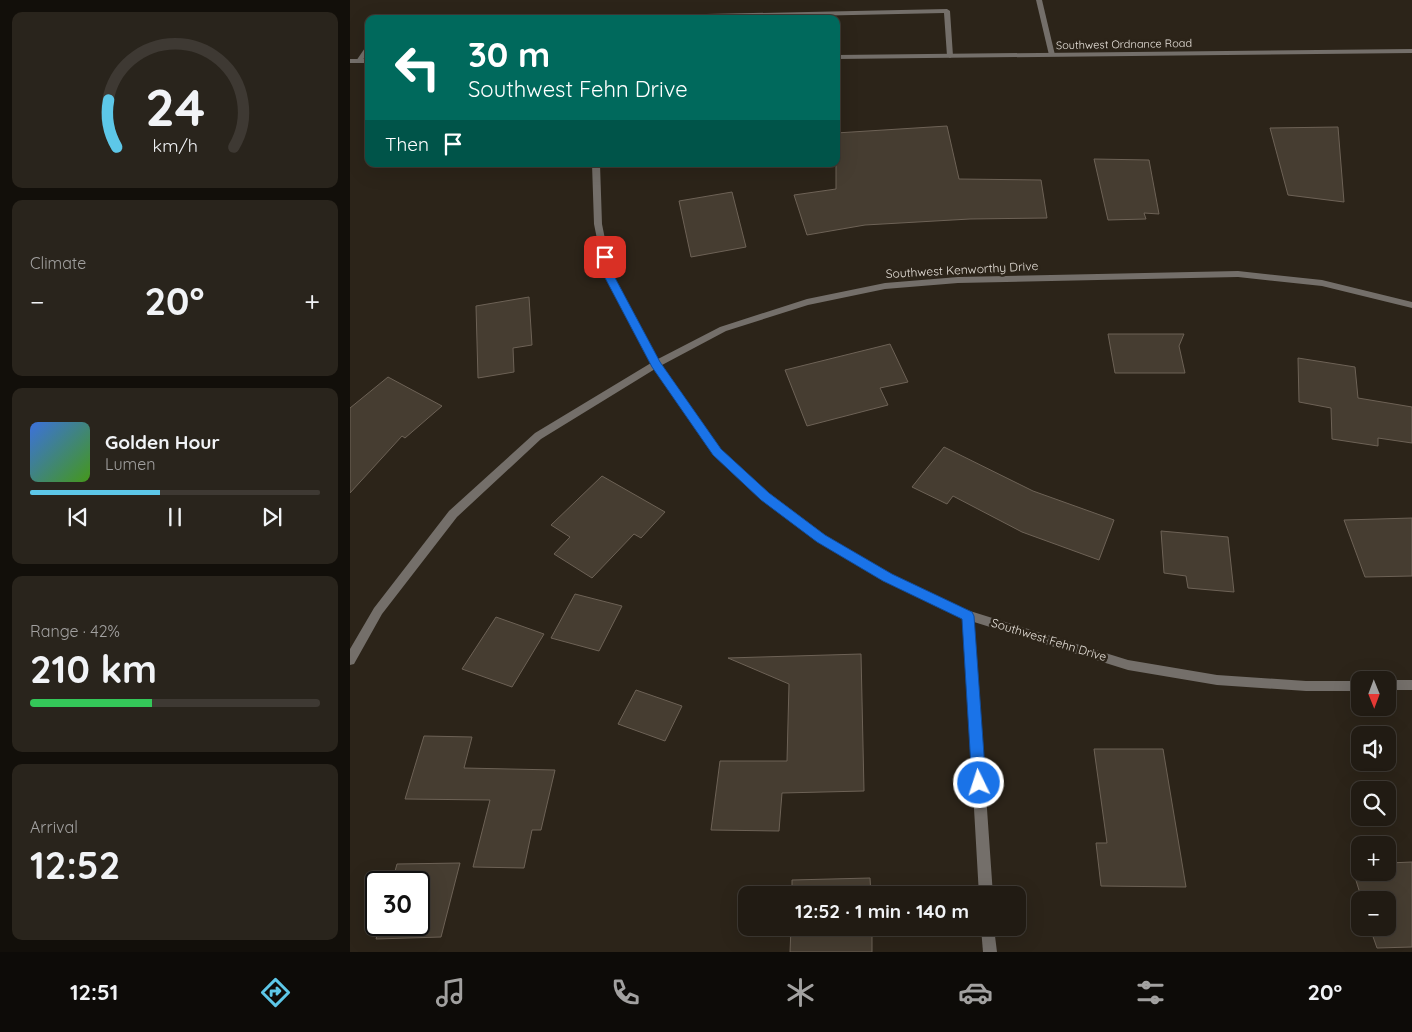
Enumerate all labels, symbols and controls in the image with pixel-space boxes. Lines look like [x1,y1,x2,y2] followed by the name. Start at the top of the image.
[468,32,550,76] text: 30 m
[385,35,450,100] icon: left
[1056,36,1192,52] street label: Southwest Ordnance Road
[145,74,205,139] text: 24
[468,75,688,103] text: Southwest Fehn Drive
[439,130,467,158] icon: arrive
[385,132,429,156] text: Then
[152,134,198,156] text: km/h
[584,236,626,278] pin
[591,243,619,271] icon: arrive
[30,253,86,273] text: Climate
[885,258,1039,281] street label: Southwest Kenworthy Drive
[144,277,204,325] text: 20°
[30,284,45,319] text: −
[304,284,320,319] text: +
[105,430,220,454] text: Golden Hour
[105,454,156,474] text: Lumen
[64,503,92,531] icon: previous
[161,503,189,531] icon: pause
[258,503,286,531] icon: next
[990,615,1109,664] street label: Southwest Fehn Drive
[30,621,120,641] text: Range · 42%
[30,645,157,693] text: 210 km
[1351,671,1396,716] north arrow
[1351,671,1396,936] map controls
[1351,726,1396,771] button: sound
[952,756,1004,808] position arrow
[1351,781,1396,826] button: search
[30,817,78,837] text: Arrival
[1351,836,1396,881] button: +
[30,841,120,889] text: 12:52
[365,871,430,936] speed limit sign: 30
[1351,891,1396,936] button: −
[795,899,969,923] text: 12:52 · 1 min · 140 m
[258,975,293,1010] icon: directions
[433,975,468,1010] icon: music
[608,975,643,1010] icon: phone
[783,975,818,1010] icon: climate
[958,975,993,1010] icon: car
[1133,975,1168,1010] icon: filters
[70,978,118,1006] text: 12:51
[1307,978,1342,1006] text: 20°

